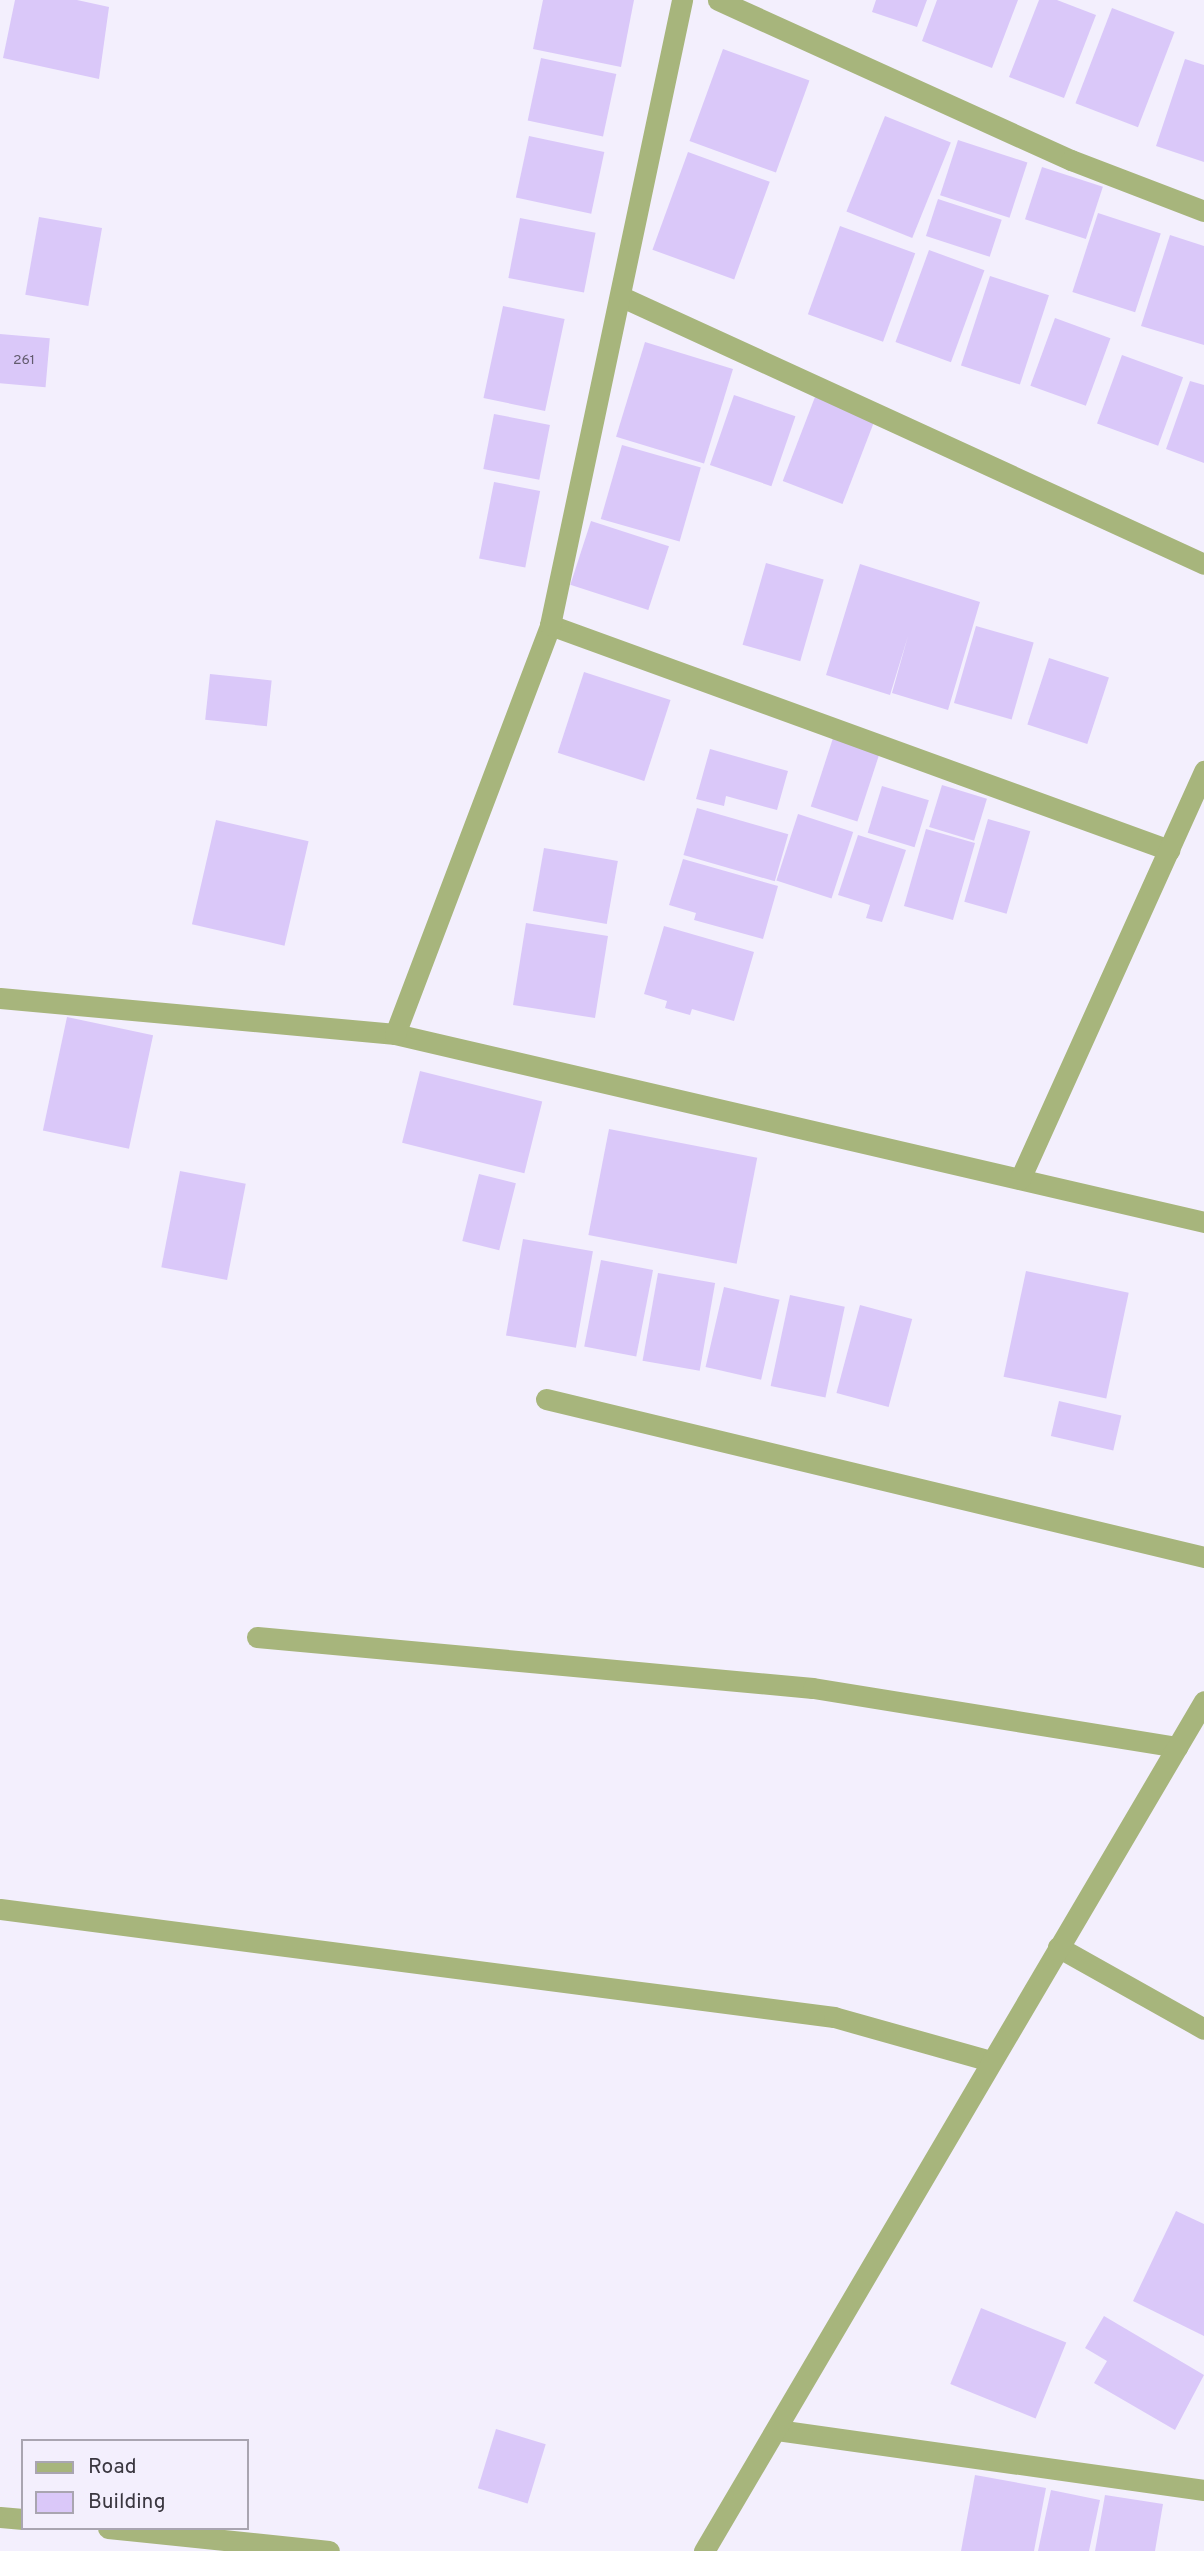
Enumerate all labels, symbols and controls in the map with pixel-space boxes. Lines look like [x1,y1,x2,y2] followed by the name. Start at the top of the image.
[13,353,35,369] house number: 261
[21,2439,248,2530] legend
[88,2454,137,2481] text: Road
[88,2489,166,2516] text: Building

